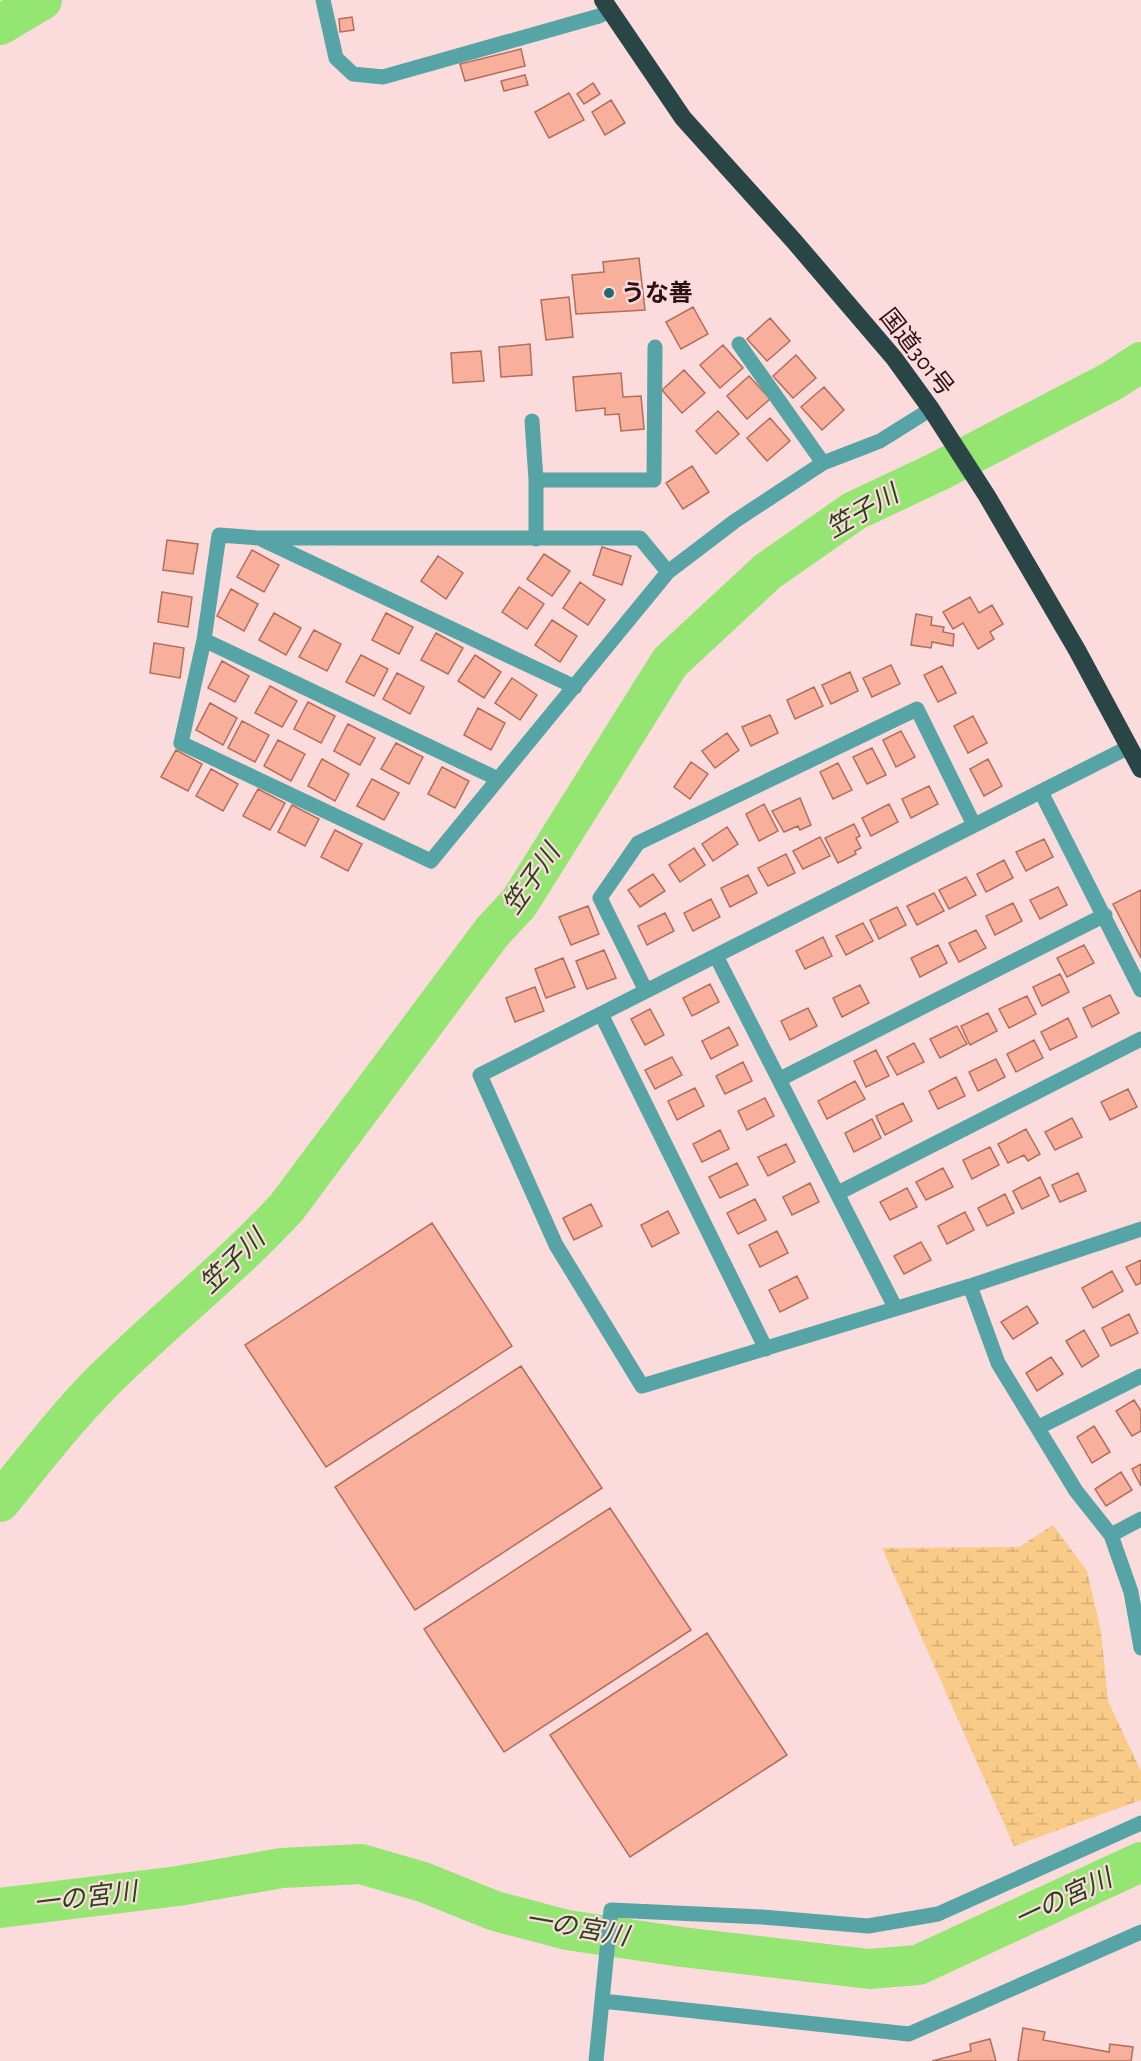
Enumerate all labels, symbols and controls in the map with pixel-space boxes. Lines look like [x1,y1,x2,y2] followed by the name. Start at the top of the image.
[621,280,693,306] place label: うな善
[602,286,616,300] marker: うな善
[875,303,959,401] street label: 国道301号
[822,479,905,543] water label: 笠子川
[498,837,567,919] water label: 笠子川
[195,1222,272,1298] water label: 笠子川
[1010,1863,1119,1933] water label: 一の宮川
[32,1877,141,1917] water label: 一の宮川
[523,1905,633,1950] water label: 一の宮川

